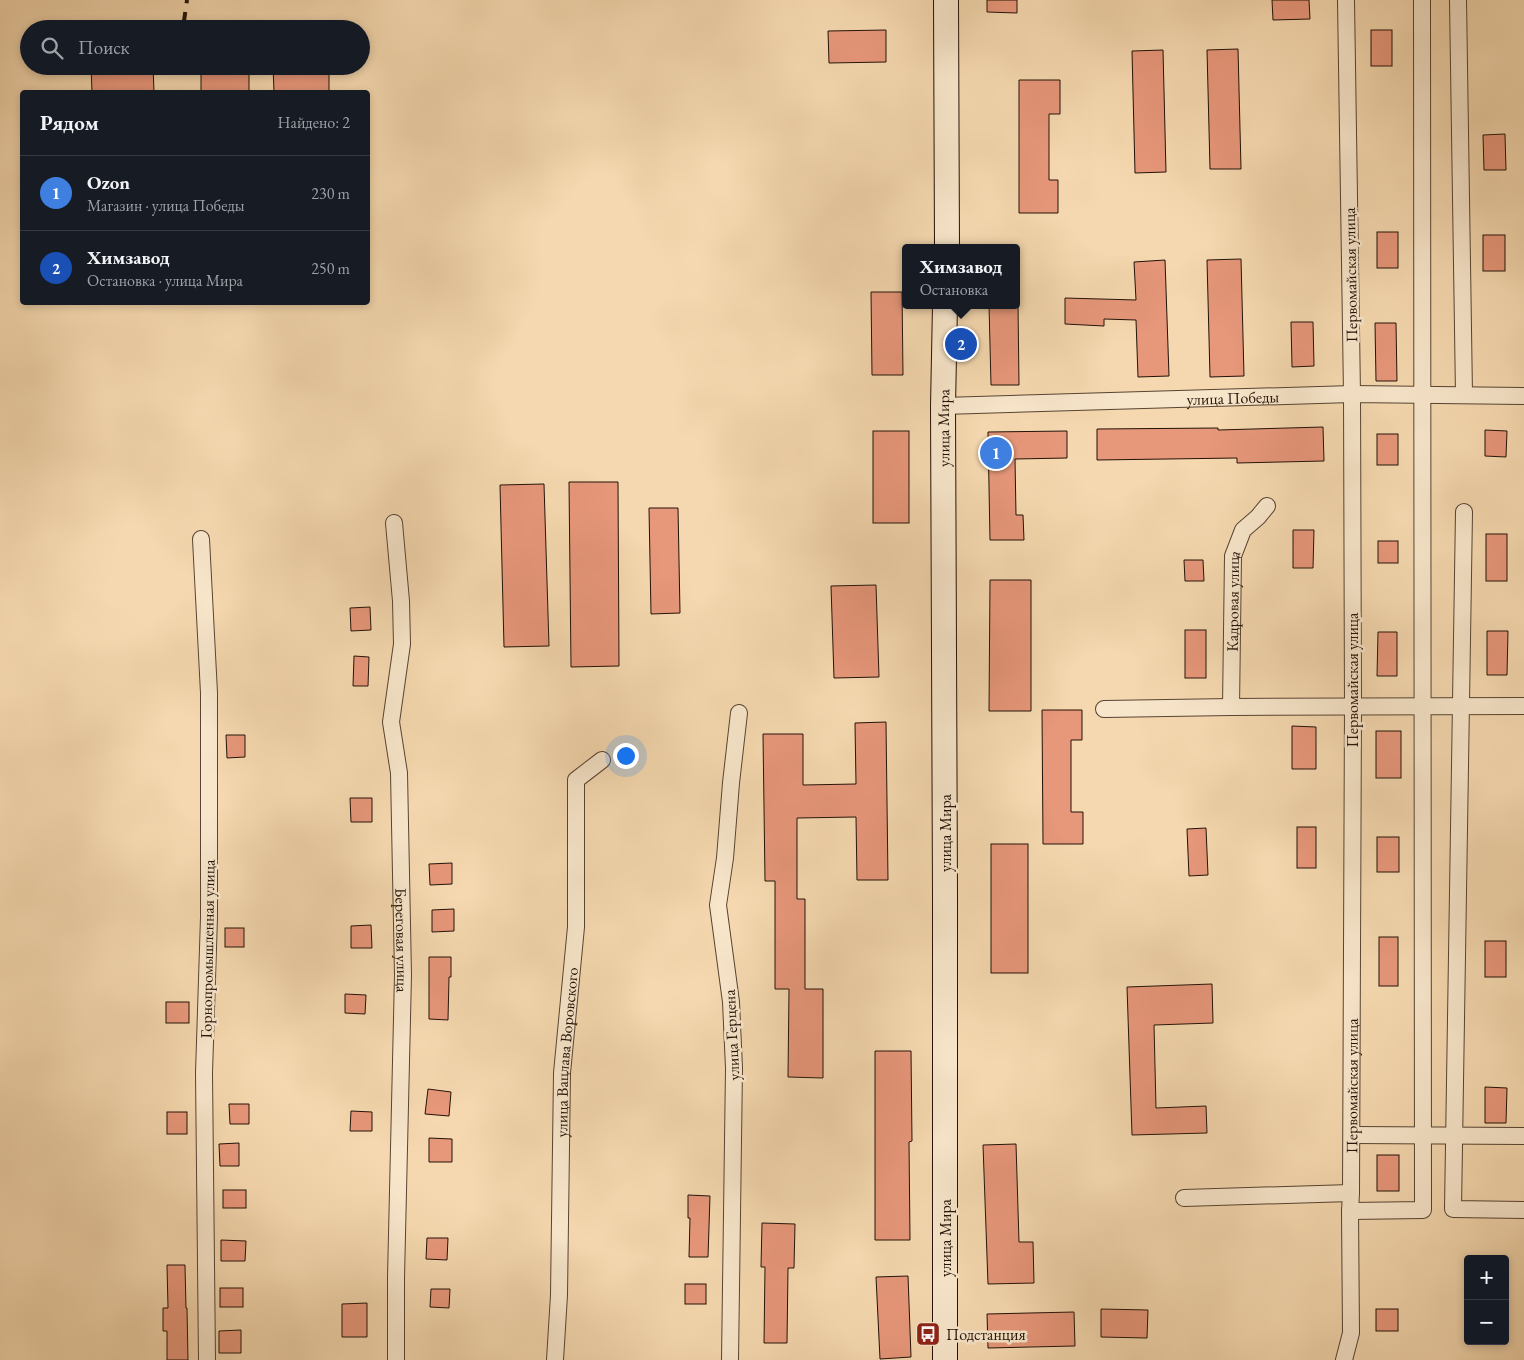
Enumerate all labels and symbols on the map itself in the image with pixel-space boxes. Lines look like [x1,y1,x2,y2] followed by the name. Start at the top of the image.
[1339,207,1362,343] street label: Первомайская улица
[945,325,977,363] pin: 2
[1186,386,1280,410] street label: улица Победы
[933,388,954,467] street label: улица Мира
[980,434,1012,472] pin: 1
[1222,547,1246,652] street label: Кадровая улица
[1342,612,1363,747] street label: Первомайская улица
[613,743,639,769] your location
[935,793,956,872] street label: улица Мира
[195,859,220,1039] street label: Горнопромышленная улица
[390,888,413,993] street label: Береговая улица
[551,966,583,1138] street label: улица Вацлава Воровского
[719,988,744,1081] street label: улица Герцена
[1341,1018,1363,1154] street label: Первомайская улица
[935,1198,956,1277] street label: улица Мира
[915,1321,941,1347] bus stop icon: Подстанция
[946,1324,1026,1345] place label: Подстанция

